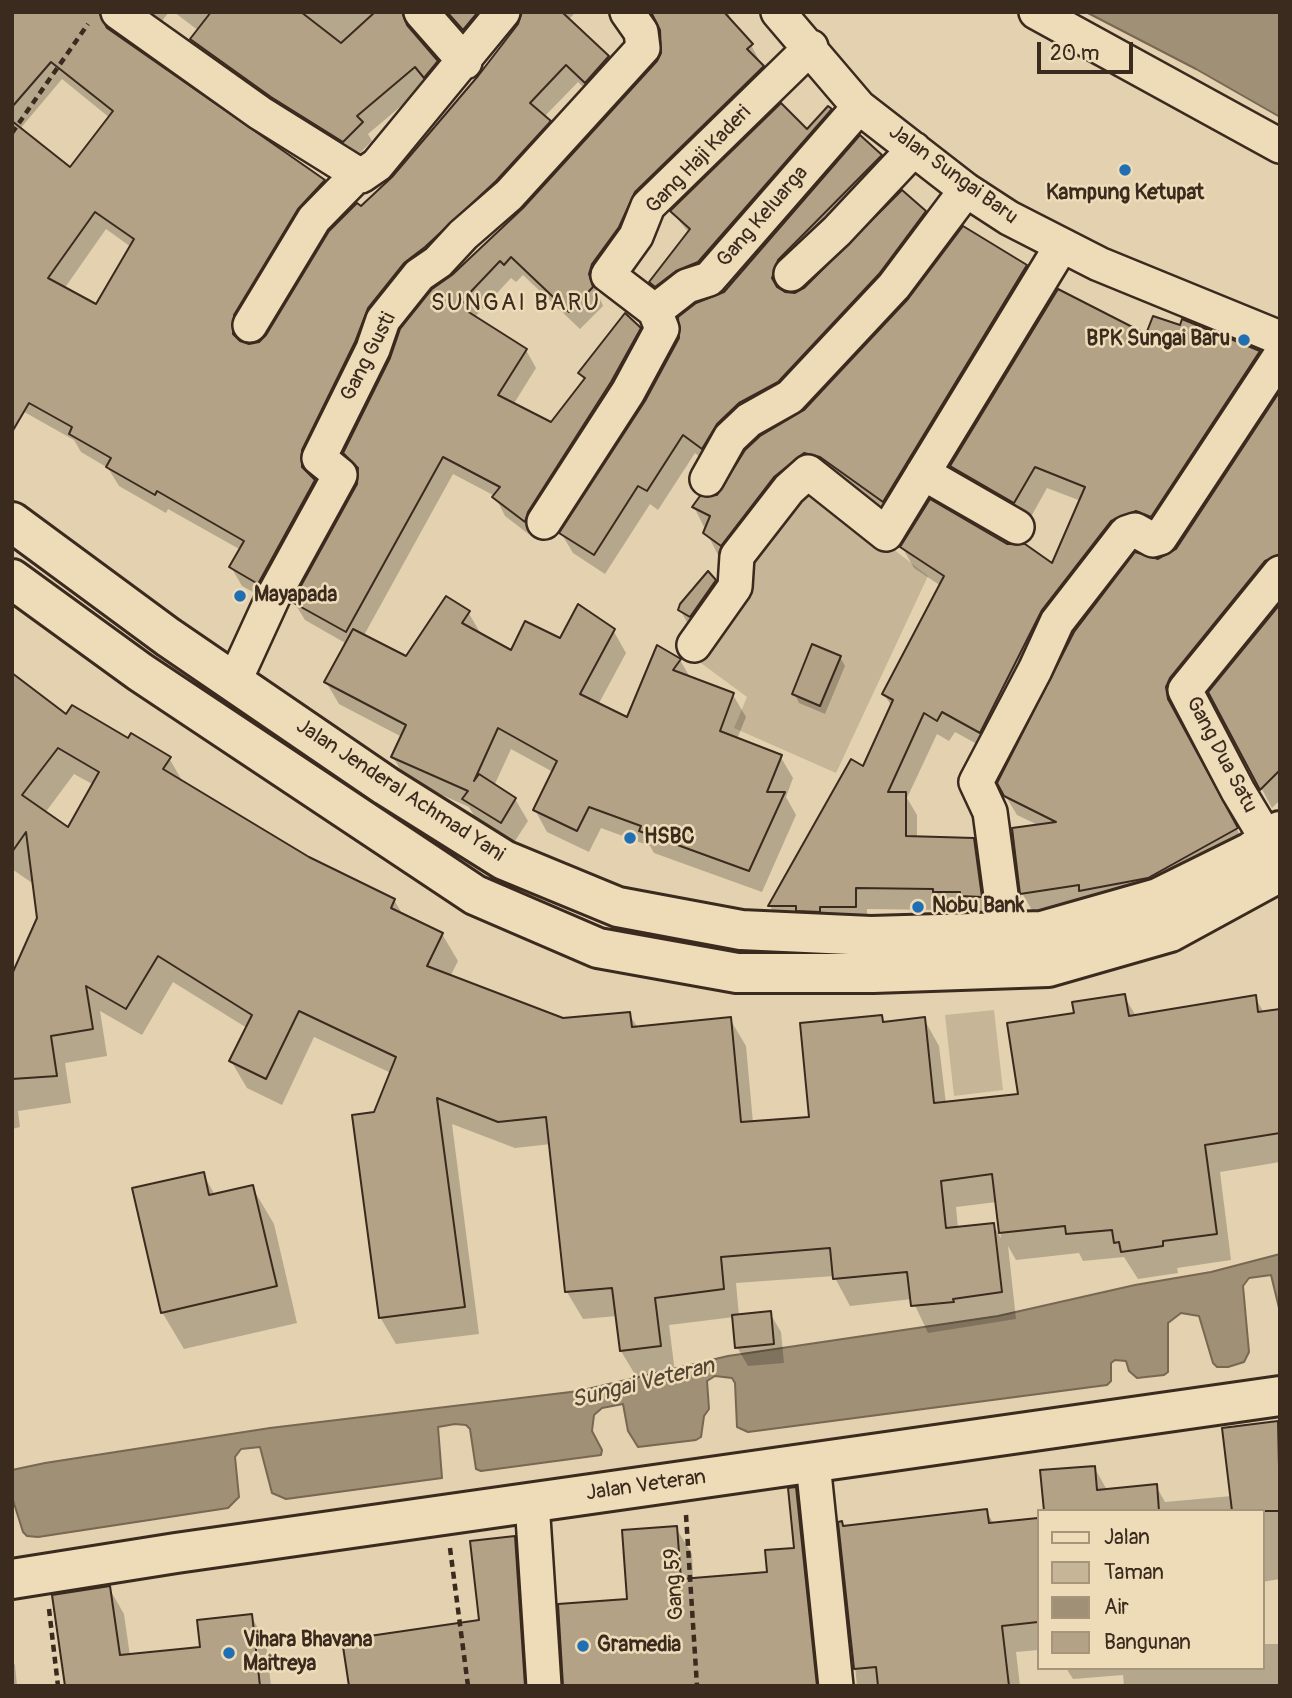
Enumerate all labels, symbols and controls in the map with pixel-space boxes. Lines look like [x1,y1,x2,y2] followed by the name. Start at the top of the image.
[1040,28,1136,72] scale bar
[1050,40,1099,67] text: 20 m
[641,101,757,219] street label: Gang Haji Kaderi
[884,120,1022,230] street label: Jalan Sungai Baru
[712,161,814,273] street label: Gang Keluarga
[1117,162,1133,178] marker: Kampung Ketupat
[1046,181,1204,207] place label: Kampung Ketupat
[432,290,600,318] district label: SUNGAI BARU
[336,308,402,406] street label: Gang Gusti
[1086,327,1230,353] place label: BPK Sungai Baru
[1236,332,1252,348] marker: BPK Sungai Baru
[254,583,337,609] place label: Mayapada
[232,588,248,604] marker: Mayapada
[1180,693,1262,817] street label: Gang Dua Satu
[291,714,509,868] street label: Jalan Jenderal Achmad Yani
[644,825,694,851] place label: HSBC
[622,830,638,846] marker: HSBC
[932,894,1025,920] place label: Nobu Bank
[910,899,926,915] marker: Nobu Bank
[569,1353,717,1415] water label: Sungai Veteran
[585,1465,707,1507] street label: Jalan Veteran
[1036,1509,1264,1670] legend
[1104,1524,1150,1551] text: Jalan
[660,1547,690,1621] street label: Gang 59
[1104,1559,1164,1586] text: Taman
[1104,1594,1129,1621] text: Air
[243,1628,372,1678] place label: Vihara Bhavana Maitreya
[1104,1629,1191,1656] text: Bangunan
[597,1633,681,1659] place label: Gramedia
[575,1638,591,1654] marker: Gramedia
[221,1645,237,1661] marker: Vihara Bhavana Maitreya

